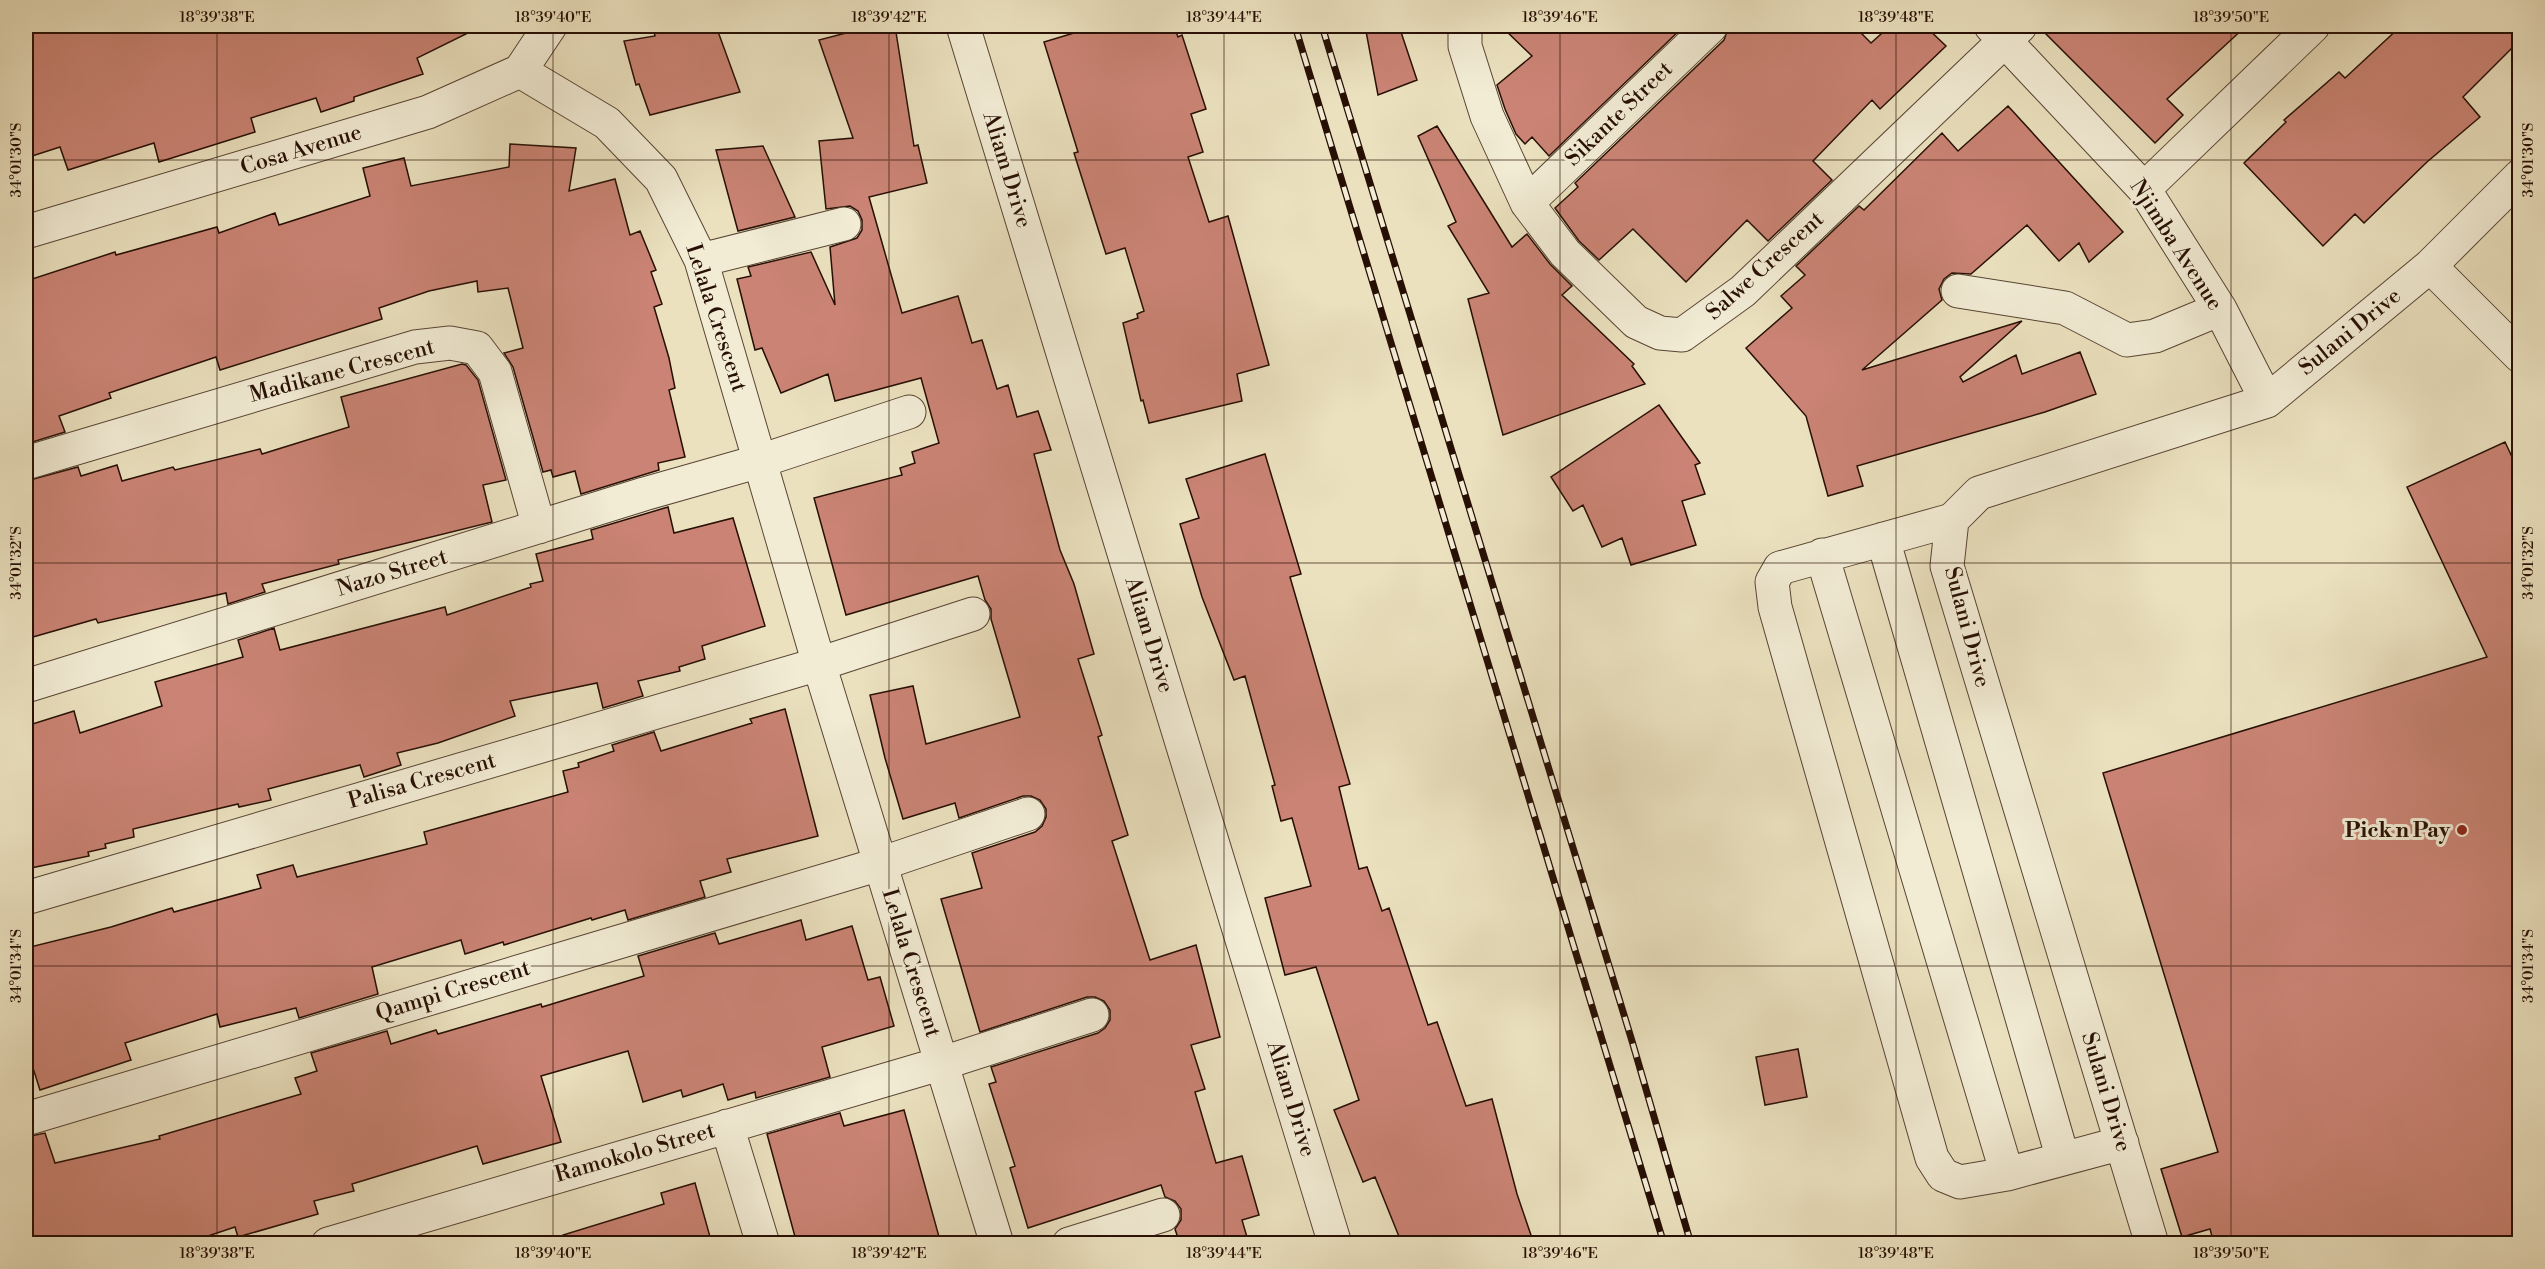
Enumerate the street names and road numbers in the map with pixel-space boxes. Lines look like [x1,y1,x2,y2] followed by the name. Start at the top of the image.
[1560,56,1679,172] street label: Sikante Street
[976,108,1037,231] street label: Aliam Drive
[237,119,365,181] street label: Cosa Avenue
[2124,174,2228,316] street label: Njimba Avenue
[1701,206,1830,326] street label: Salwe Crescent
[679,241,753,396] street label: Lelala Crescent
[2293,283,2407,381] street label: Sulani Drive
[246,333,438,409] street label: Madikane Crescent
[333,543,451,603] street label: Nazo Street
[1938,564,1996,690] street label: Sulani Drive
[1118,573,1179,696] street label: Aliam Drive
[345,747,499,815] street label: Palisa Crescent
[876,886,946,1041] street label: Lelala Crescent
[372,955,534,1027] street label: Qampi Crescent
[2075,1029,2137,1155] street label: Sulani Drive
[1260,1037,1321,1160] street label: Aliam Drive
[552,1117,718,1189] street label: Ramokolo Street

